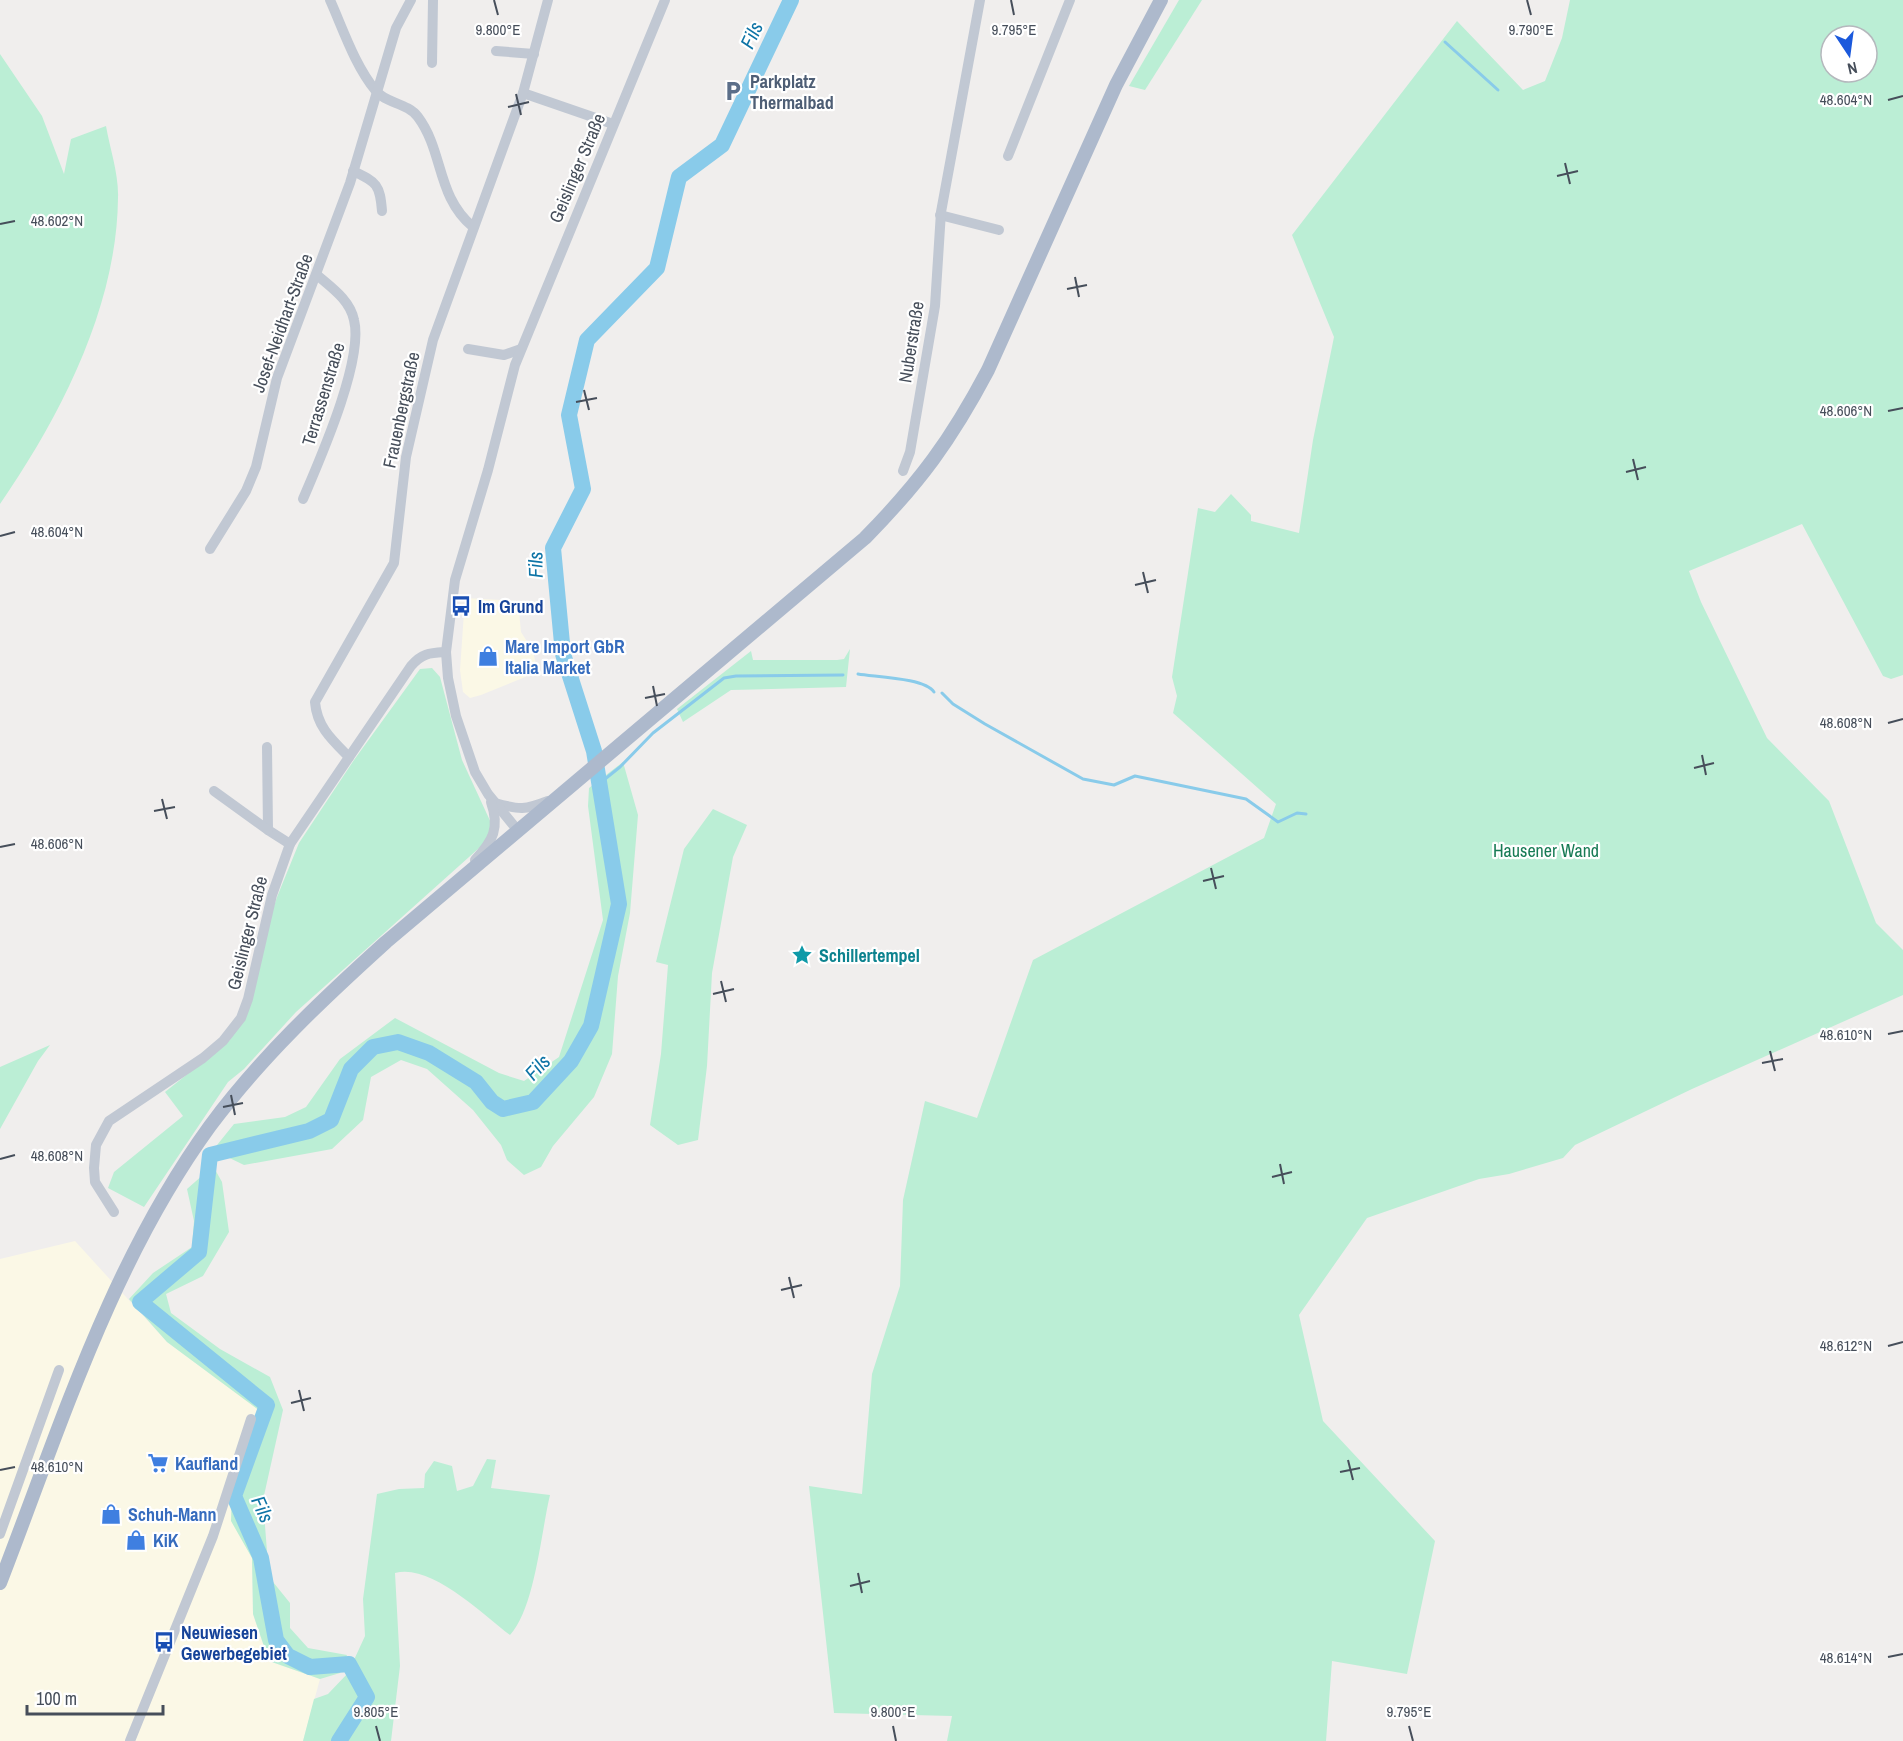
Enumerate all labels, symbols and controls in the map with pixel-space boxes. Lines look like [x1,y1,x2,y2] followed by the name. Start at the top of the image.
[733,17,769,53] water label: Fils
[476,19,521,40] text: 9.800°E
[992,19,1037,40] text: 9.795°E
[1509,19,1554,40] text: 9.790°E
[1819,24,1879,84] north arrow
[1845,57,1859,80] text: N
[750,69,834,115] place label: Parkplatz Thermalbad
[721,79,745,103] parking icon: Parkplatz Thermalbad
[1820,89,1872,110] text: 48.604°N
[543,109,611,227] street label: Geislinger Straße
[31,210,83,231] text: 48.602°N
[245,250,319,396] street label: Josef-Neidhart-Straße
[892,300,930,384] street label: Nuberstraße
[295,339,351,449] street label: Terrassenstraße
[376,350,426,470] street label: Frauenbergstraße
[1820,400,1872,421] text: 48.606°N
[31,521,83,542] text: 48.604°N
[521,552,549,578] water label: Fils
[449,594,473,618] bus stop icon: Im Grund
[478,594,544,619] place label: Im Grund
[505,634,625,680] place label: Mare Import GbR Italia Market
[476,644,500,668] shop icon: Mare Import GbR Italia Market
[1820,712,1872,733] text: 48.608°N
[31,833,83,854] text: 48.606°N
[1493,838,1599,863] park label: Hausener Wand
[221,873,273,993] street label: Geislinger Straße
[790,943,814,967] place icon: Schillertempel
[819,943,920,968] place label: Schillertempel
[1820,1024,1872,1045] text: 48.610°N
[518,1048,556,1086] water label: Fils
[31,1145,83,1166] text: 48.608°N
[1820,1335,1872,1356] text: 48.612°N
[146,1451,170,1475] supermarket icon: Kaufland
[175,1451,238,1476] place label: Kaufland
[31,1456,83,1477] text: 48.610°N
[245,1491,281,1527] water label: Fils
[99,1502,123,1526] shop icon: Schuh-Mann
[128,1502,217,1527] place label: Schuh-Mann
[124,1528,148,1552] shop icon: KiK
[153,1528,179,1553] place label: KiK
[181,1620,287,1666] place label: Neuwiesen Gewerbegebiet
[152,1630,176,1654] bus stop icon: Neuwiesen Gewerbegebiet
[1820,1647,1872,1668] text: 48.614°N
[27,1678,164,1716] scale bar
[36,1686,77,1711] text: 100 m
[354,1701,399,1722] text: 9.805°E
[871,1701,916,1722] text: 9.800°E
[1387,1701,1432,1722] text: 9.795°E

